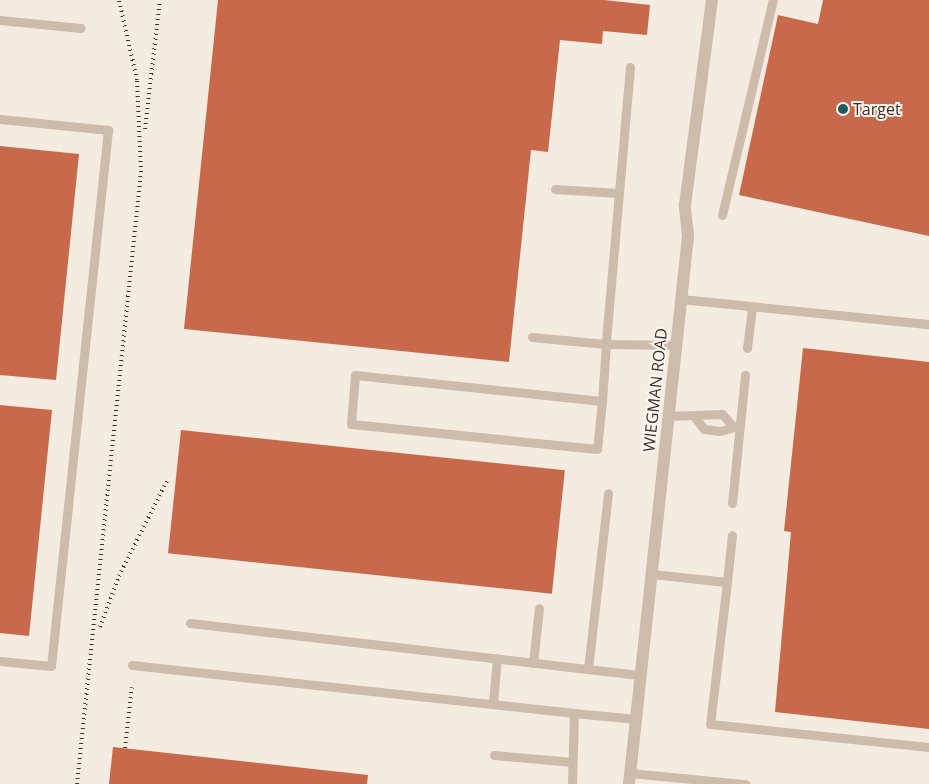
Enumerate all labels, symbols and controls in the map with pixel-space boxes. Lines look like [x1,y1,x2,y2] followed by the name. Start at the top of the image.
[853,99,901,119] place label: Target
[837,103,849,115] marker: Target
[639,327,671,453] street label: WIEGMAN ROAD

